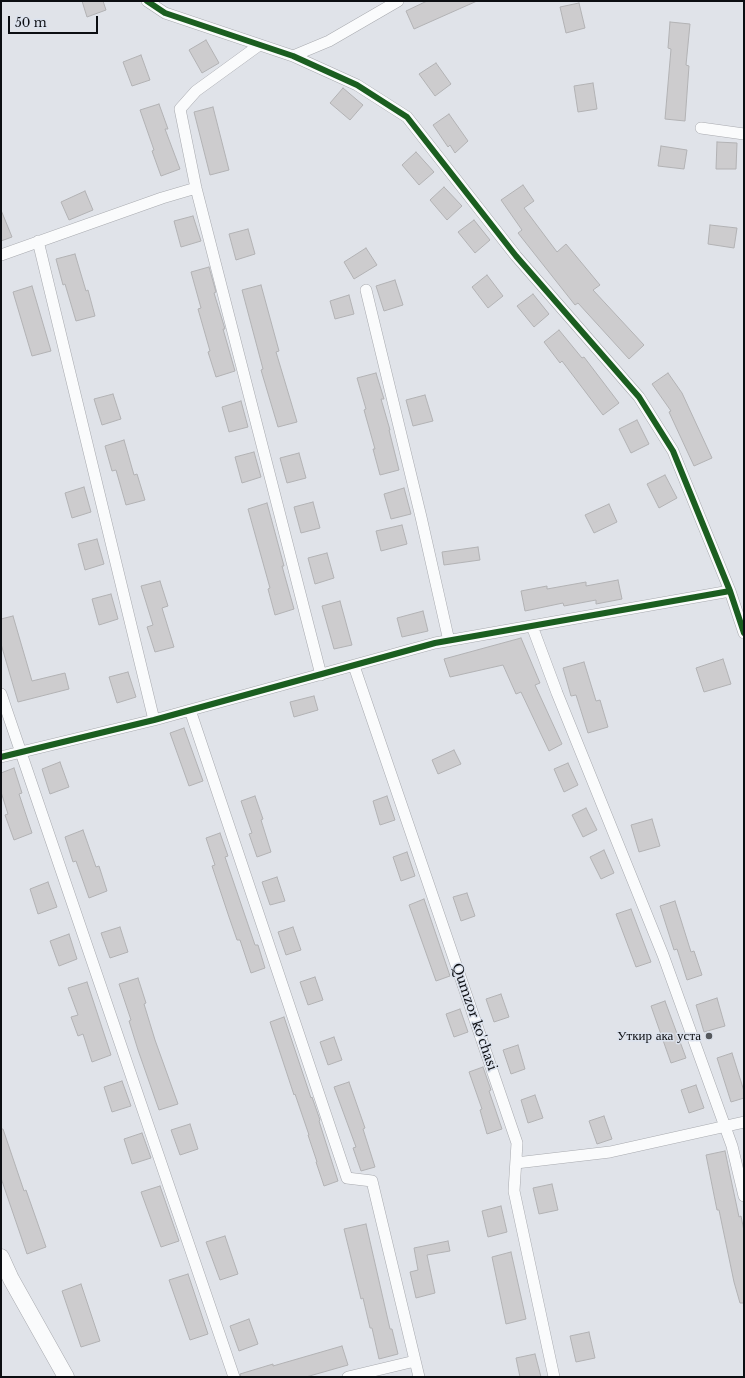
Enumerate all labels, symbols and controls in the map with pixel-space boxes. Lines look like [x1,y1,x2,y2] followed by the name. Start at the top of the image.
[10,8,100,34] scale bar
[15,15,47,30] text: 50 m
[448,961,500,1073] street label: Qumzor ko'chasi
[617,1028,701,1044] place label: Уткир ака уста
[704,1031,714,1041] marker: Уткир ака уста

